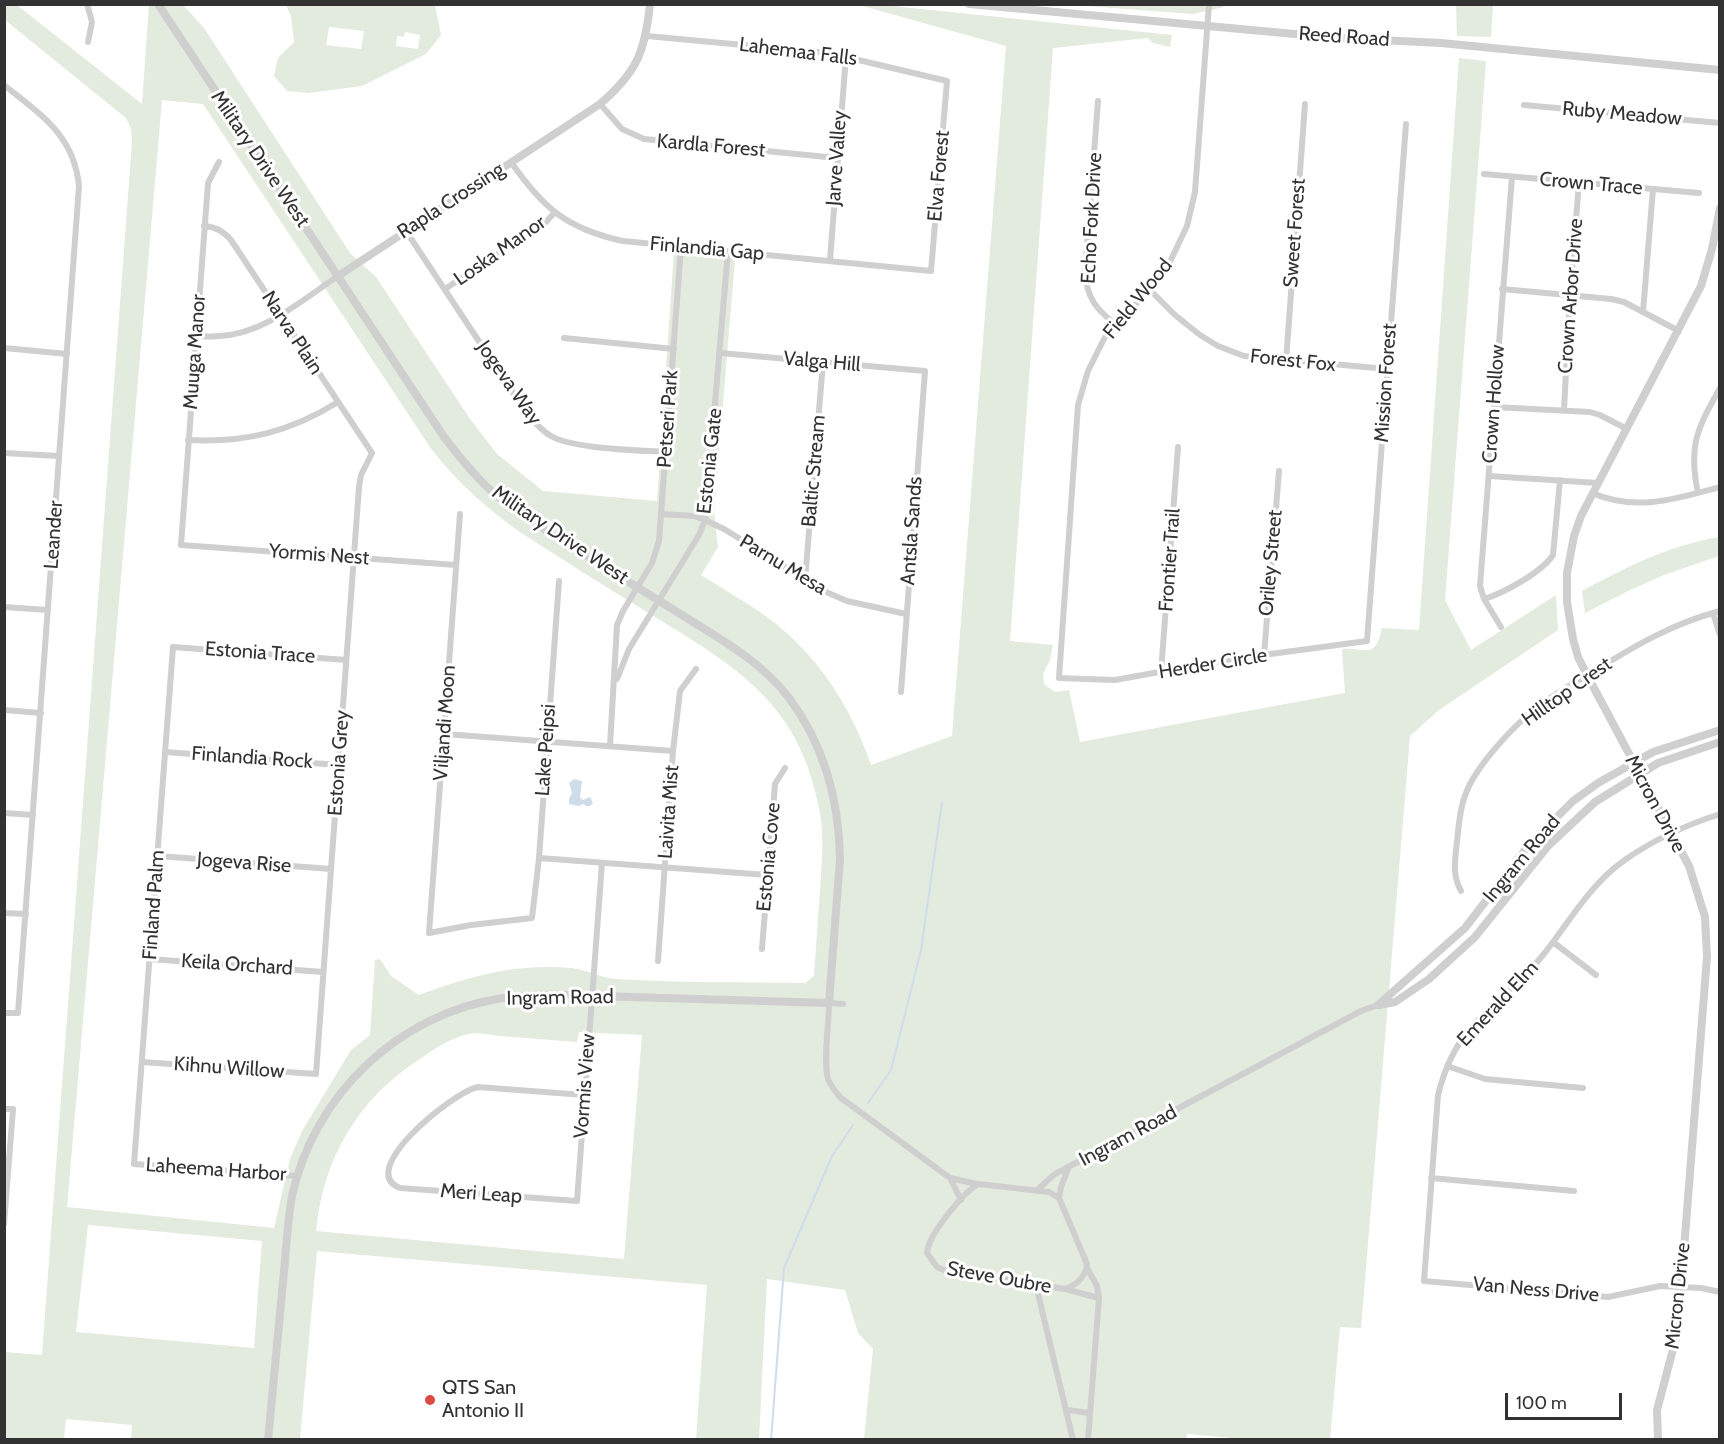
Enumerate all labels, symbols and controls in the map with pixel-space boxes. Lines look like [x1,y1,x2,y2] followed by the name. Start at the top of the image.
[1298,22,1390,52] street label: Reed Road
[738,33,858,71] street label: Lahemaa Falls
[206,86,314,232] street label: Military Drive West
[1561,97,1683,131] street label: Ruby Meadow
[822,109,852,207] street label: Jarve Valley
[656,129,766,163] street label: Kardla Forest
[923,129,955,223] street label: Elva Forest
[1077,152,1107,284] street label: Echo Fork Drive
[393,158,509,244] street label: Rapla Crossing
[1539,168,1643,200] street label: Crown Trace
[1279,178,1311,288] street label: Sweet Forest
[450,211,550,291] street label: Loska Manor
[1554,217,1588,375] street label: Crown Arbor Drive
[649,232,765,266] street label: Finlandia Gap
[1098,254,1178,344] street label: Field Wood
[256,287,328,379] street label: Narva Plain
[179,294,211,410] street label: Muuga Manor
[1370,322,1402,444] street label: Mission Forest
[471,336,547,430] street label: Jogeva Way
[1478,344,1510,464] street label: Crown Hollow
[1249,345,1337,377] street label: Forest Fox
[782,347,862,377] street label: Valga Hill
[653,369,683,469] street label: Petseri Park
[693,407,727,515] street label: Estonia Gate
[797,414,831,528] street label: Baltic Stream
[896,476,928,586] street label: Antsla Sands
[487,481,633,589] street label: Military Drive West
[40,500,68,570] street label: Leander
[1154,508,1186,612] street label: Frontier Trail
[1254,509,1288,617] street label: Oriley Street
[735,530,831,600] street label: Parnu Mesa
[268,540,370,570] street label: Yormis Nest
[204,637,316,669] street label: Estonia Trace
[1157,644,1269,684] street label: Herder Circle
[1517,652,1617,732] street label: Hilltop Crest
[429,664,461,782] street label: Viljandi Moon
[531,703,561,797] street label: Lake Peipsi
[323,709,355,817] street label: Estonia Grey
[191,742,313,774] street label: Finlandia Rock
[1619,751,1691,857] street label: Micron Drive
[654,764,684,860] street label: Laivita Mist
[752,802,786,912] street label: Estonia Cove
[1478,810,1566,908] street label: Ingram Road
[196,848,292,878] street label: Jogeva Rise
[138,849,170,961] street label: Finland Palm
[180,949,294,981] street label: Keila Orchard
[1452,956,1544,1052] street label: Emerald Elm
[506,985,614,1011] street label: Ingram Road
[569,1033,601,1139] street label: Vormis View
[173,1052,285,1084] street label: Kihnu Willow
[1075,1100,1181,1172] street label: Ingram Road
[145,1153,287,1187] street label: Laheema Harbor
[439,1179,523,1209] street label: Meri Leap
[1660,1242,1696,1350] street label: Micron Drive
[945,1257,1053,1299] street label: Steve Oubre
[1472,1273,1600,1307] street label: Van Ness Drive
[442,1376,524,1423] place label: QTS San Antonio II
[1508,1381,1625,1419] scale bar
[1516,1392,1567,1414] text: 100 m
[423,1393,437,1407] marker: QTS San Antonio II

